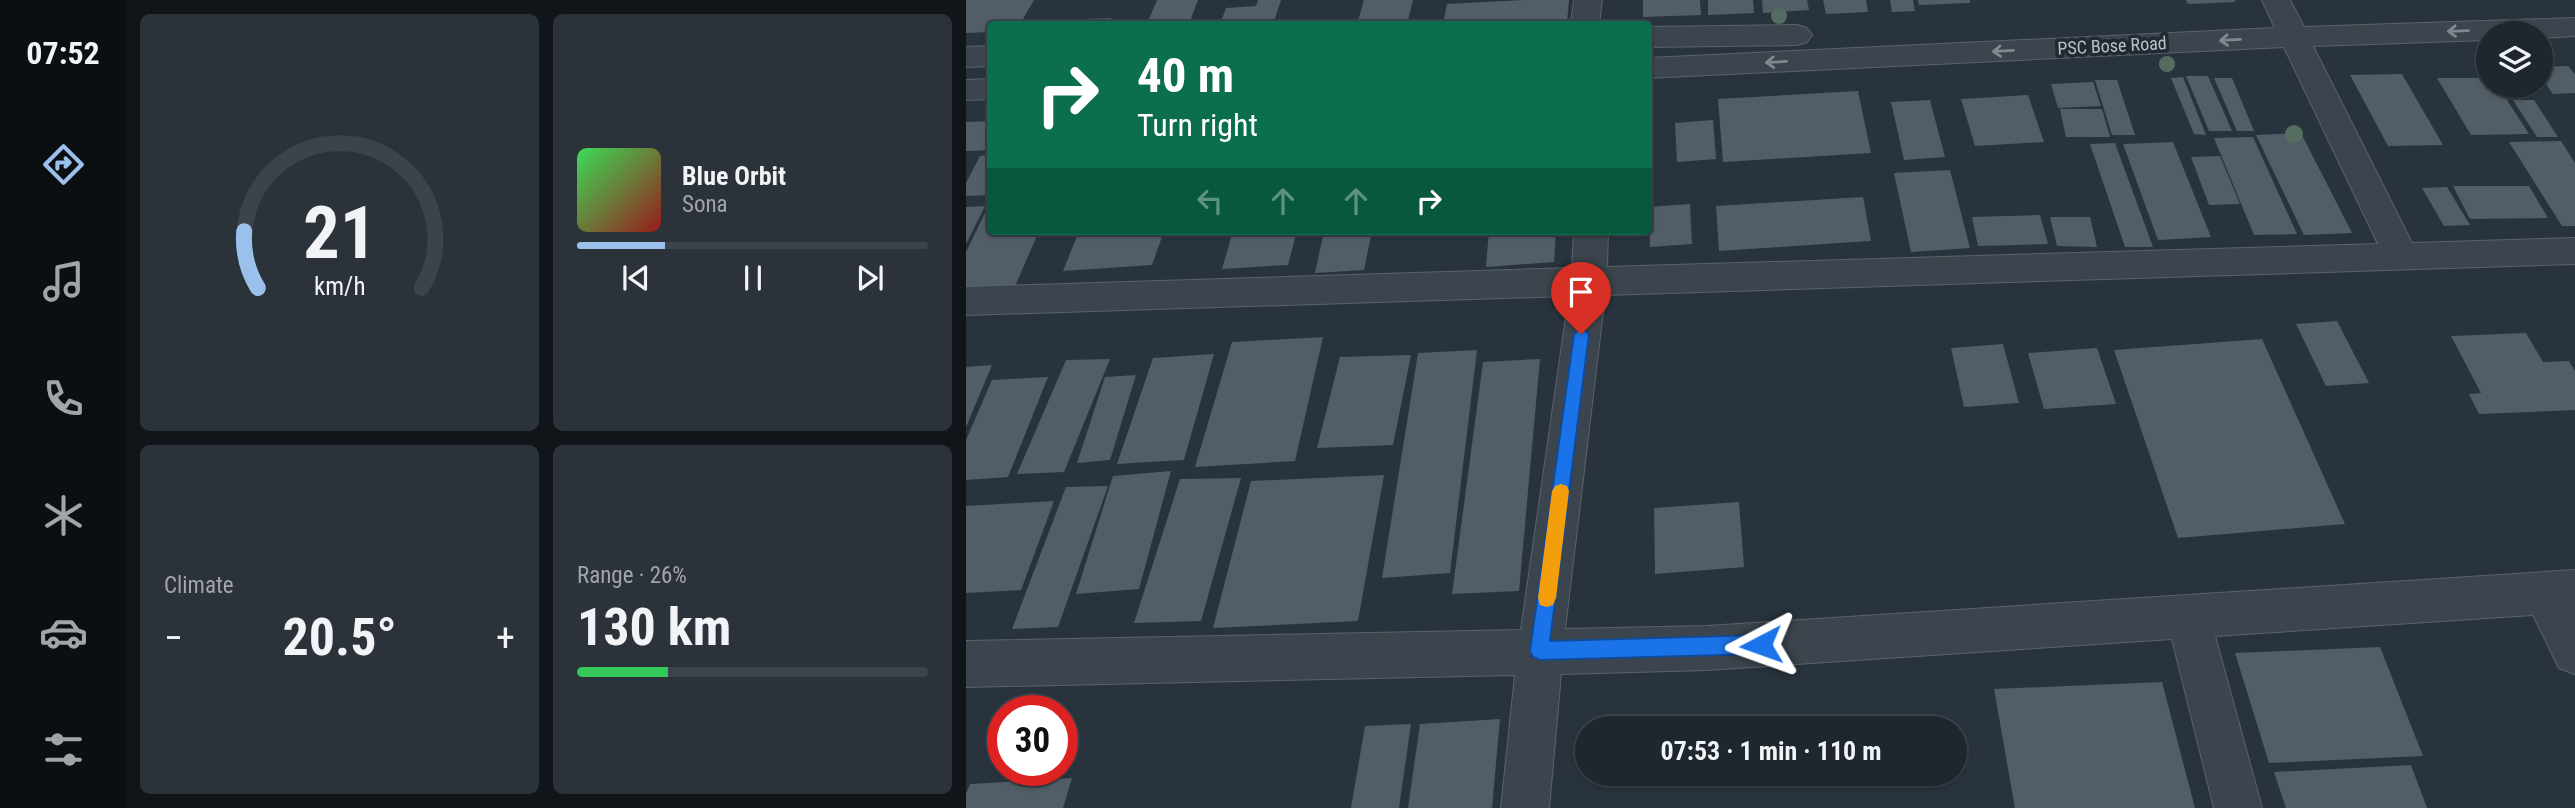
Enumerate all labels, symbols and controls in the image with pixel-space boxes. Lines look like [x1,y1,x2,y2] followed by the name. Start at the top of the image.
[2476,21,2553,98] map controls
[2476,21,2553,98] button: layers
[2447,25,2470,38] one-way arrow
[2057,32,2167,59] street label: PSC Bose Road
[26,34,100,72] text: 07:52
[2219,34,2242,47] one-way arrow
[1992,45,2015,58] one-way arrow
[1137,47,1234,104] text: 40 m
[1022,49,1113,140] icon: right
[1765,56,1788,69] one-way arrow
[1137,106,1258,144] text: Turn right
[39,140,88,189] icon: directions
[682,161,786,191] text: Blue Orbit
[1191,182,1229,220] icon: left
[1264,182,1302,220] icon: ahead
[1337,182,1375,220] icon: ahead
[1410,182,1448,220] icon: right
[303,191,376,277] text: 21
[682,191,728,218] text: Sona
[39,257,88,306] icon: music
[617,259,655,297] icon: previous
[734,259,772,297] icon: pause
[851,259,889,297] icon: next
[1551,262,1611,334] pin
[314,272,365,301] text: km/h
[1562,273,1600,311] icon: arrive
[39,374,88,423] icon: phone
[39,491,88,540] icon: climate
[577,562,687,589] text: Range · 26%
[164,572,234,599] text: Climate
[577,597,731,658] text: 130 km
[282,607,397,668] text: 20.5°
[39,608,88,657] icon: car
[1724,608,1798,682] position arrow
[164,616,183,660] text: −
[496,616,515,660] text: +
[987,695,1078,786] speed limit sign: 30
[39,725,88,774] icon: filters
[1661,736,1881,766] text: 07:53 · 1 min · 110 m

